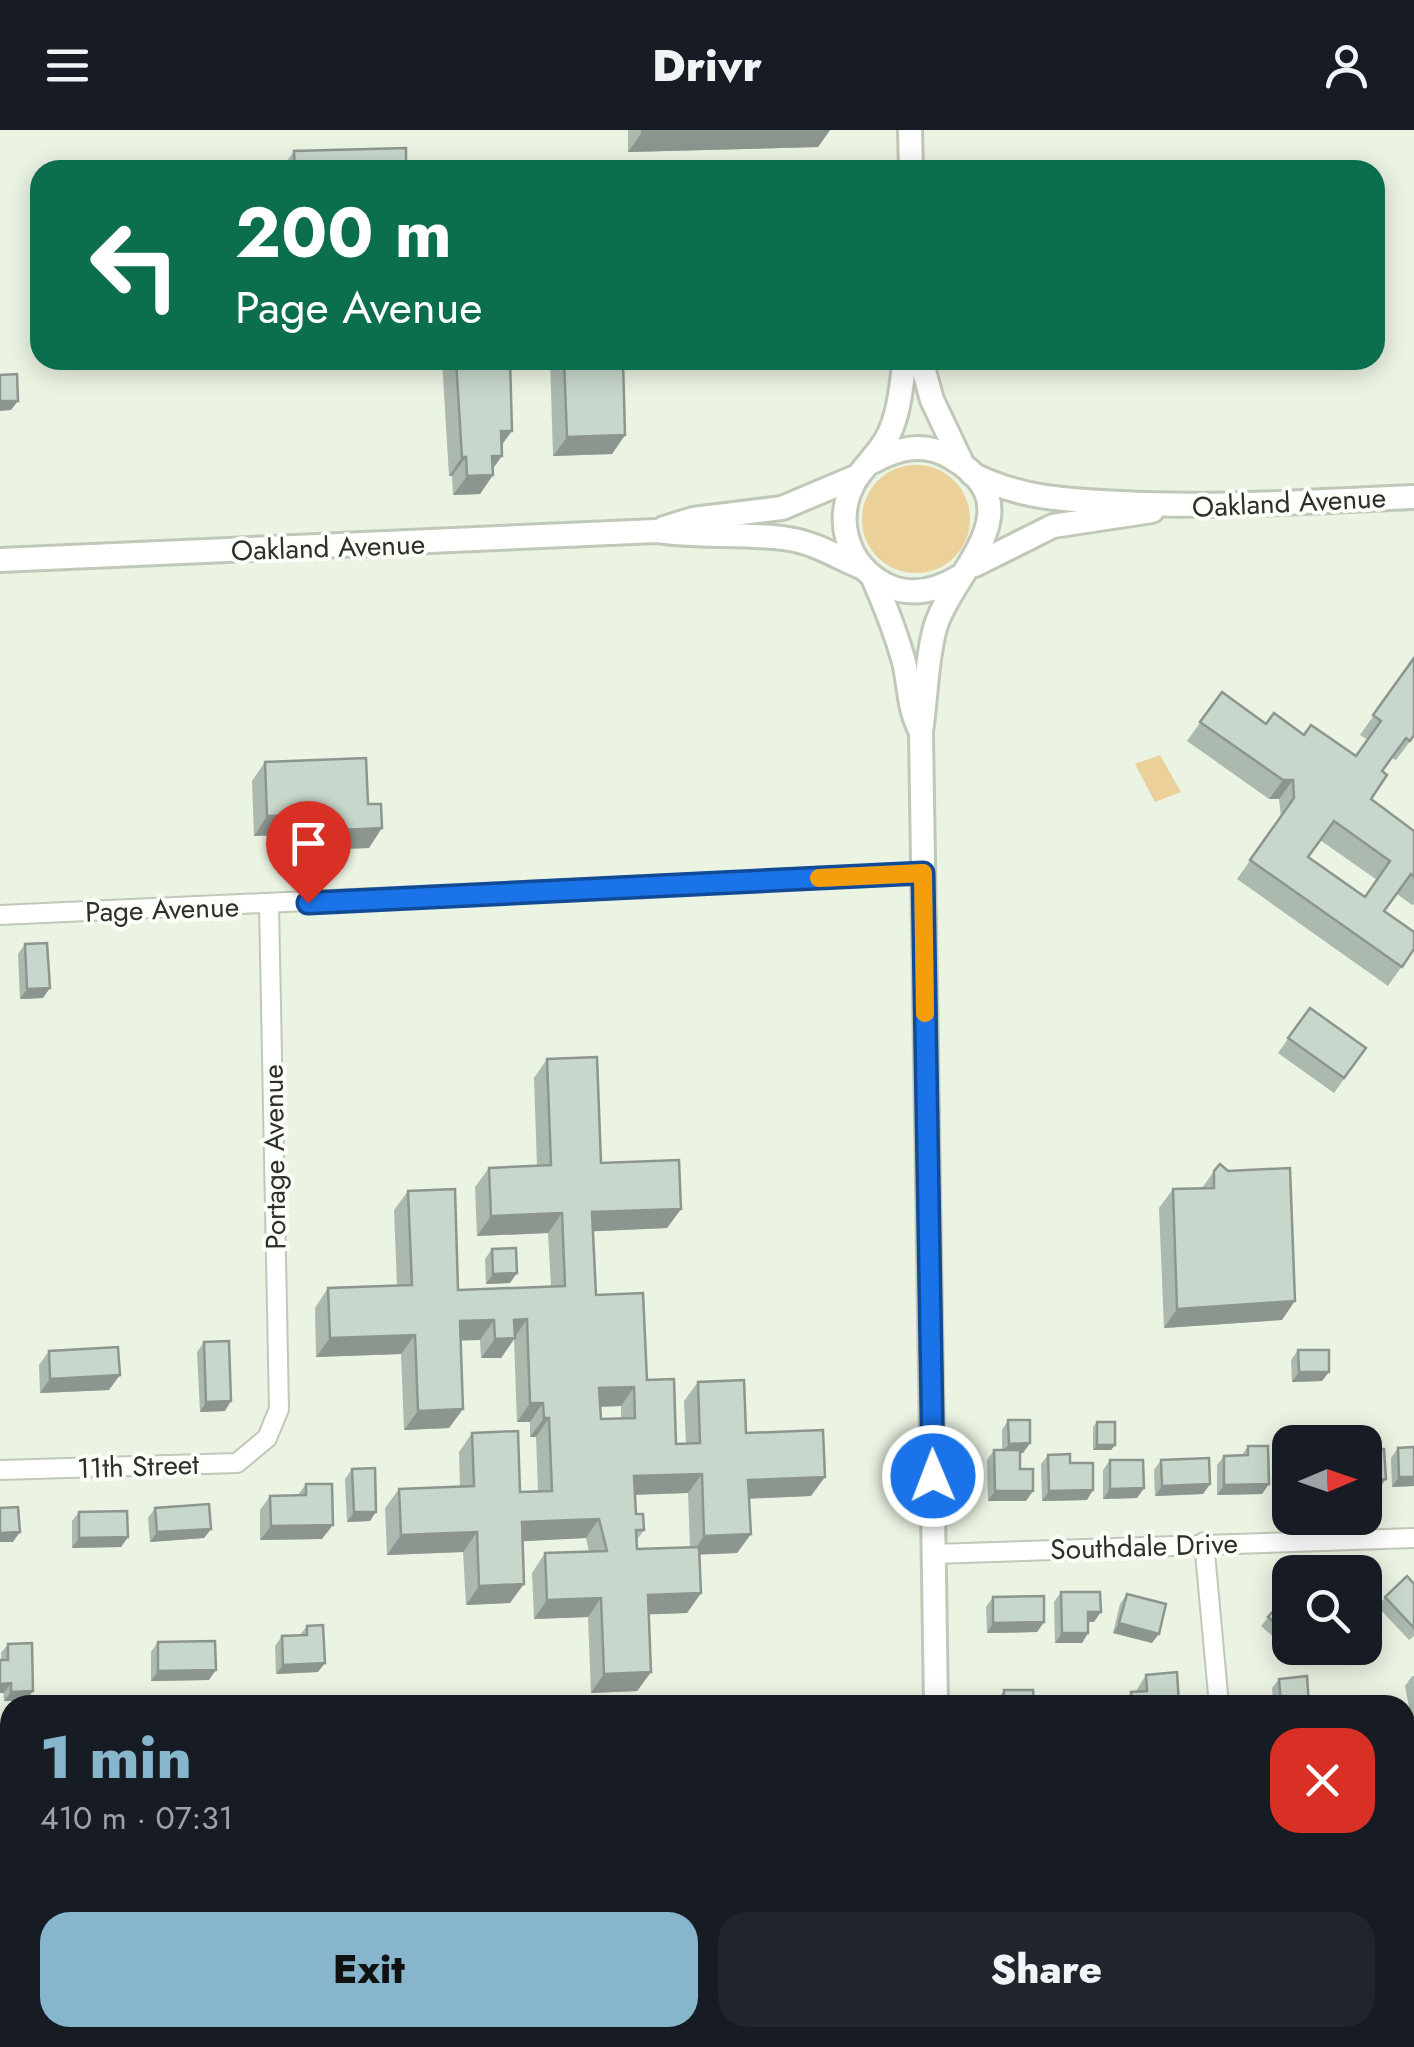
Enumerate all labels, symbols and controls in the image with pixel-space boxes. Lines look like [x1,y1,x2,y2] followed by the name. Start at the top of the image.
[652,33,762,98] text: Drivr
[40,38,95,93] icon: menu
[1319,38,1374,93] icon: person
[235,182,452,283] text: 200 m
[70,200,200,330] icon: left
[235,275,482,340] text: Page Avenue
[1191,477,1387,528] street label: Oakland Avenue
[230,524,426,571] street label: Oakland Avenue
[266,801,351,904] pin
[281,816,336,871] icon: arrive
[84,886,240,933] street label: Page Avenue
[252,1064,297,1250] street label: Portage Avenue
[881,1424,985,1528] position arrow
[1272,1425,1382,1535] north arrow
[1272,1425,1382,1665] map controls
[76,1444,200,1489] street label: 11th Street
[1050,1523,1239,1570] street label: Southdale Drive
[1272,1555,1382,1665] button: search
[40,1714,192,1801] text: 1 min
[1270,1728,1375,1833] button: close
[40,1795,233,1841] text: 410 m · 07:31
[40,1912,698,2027] button: Exit
[718,1912,1375,2027] button: Share

